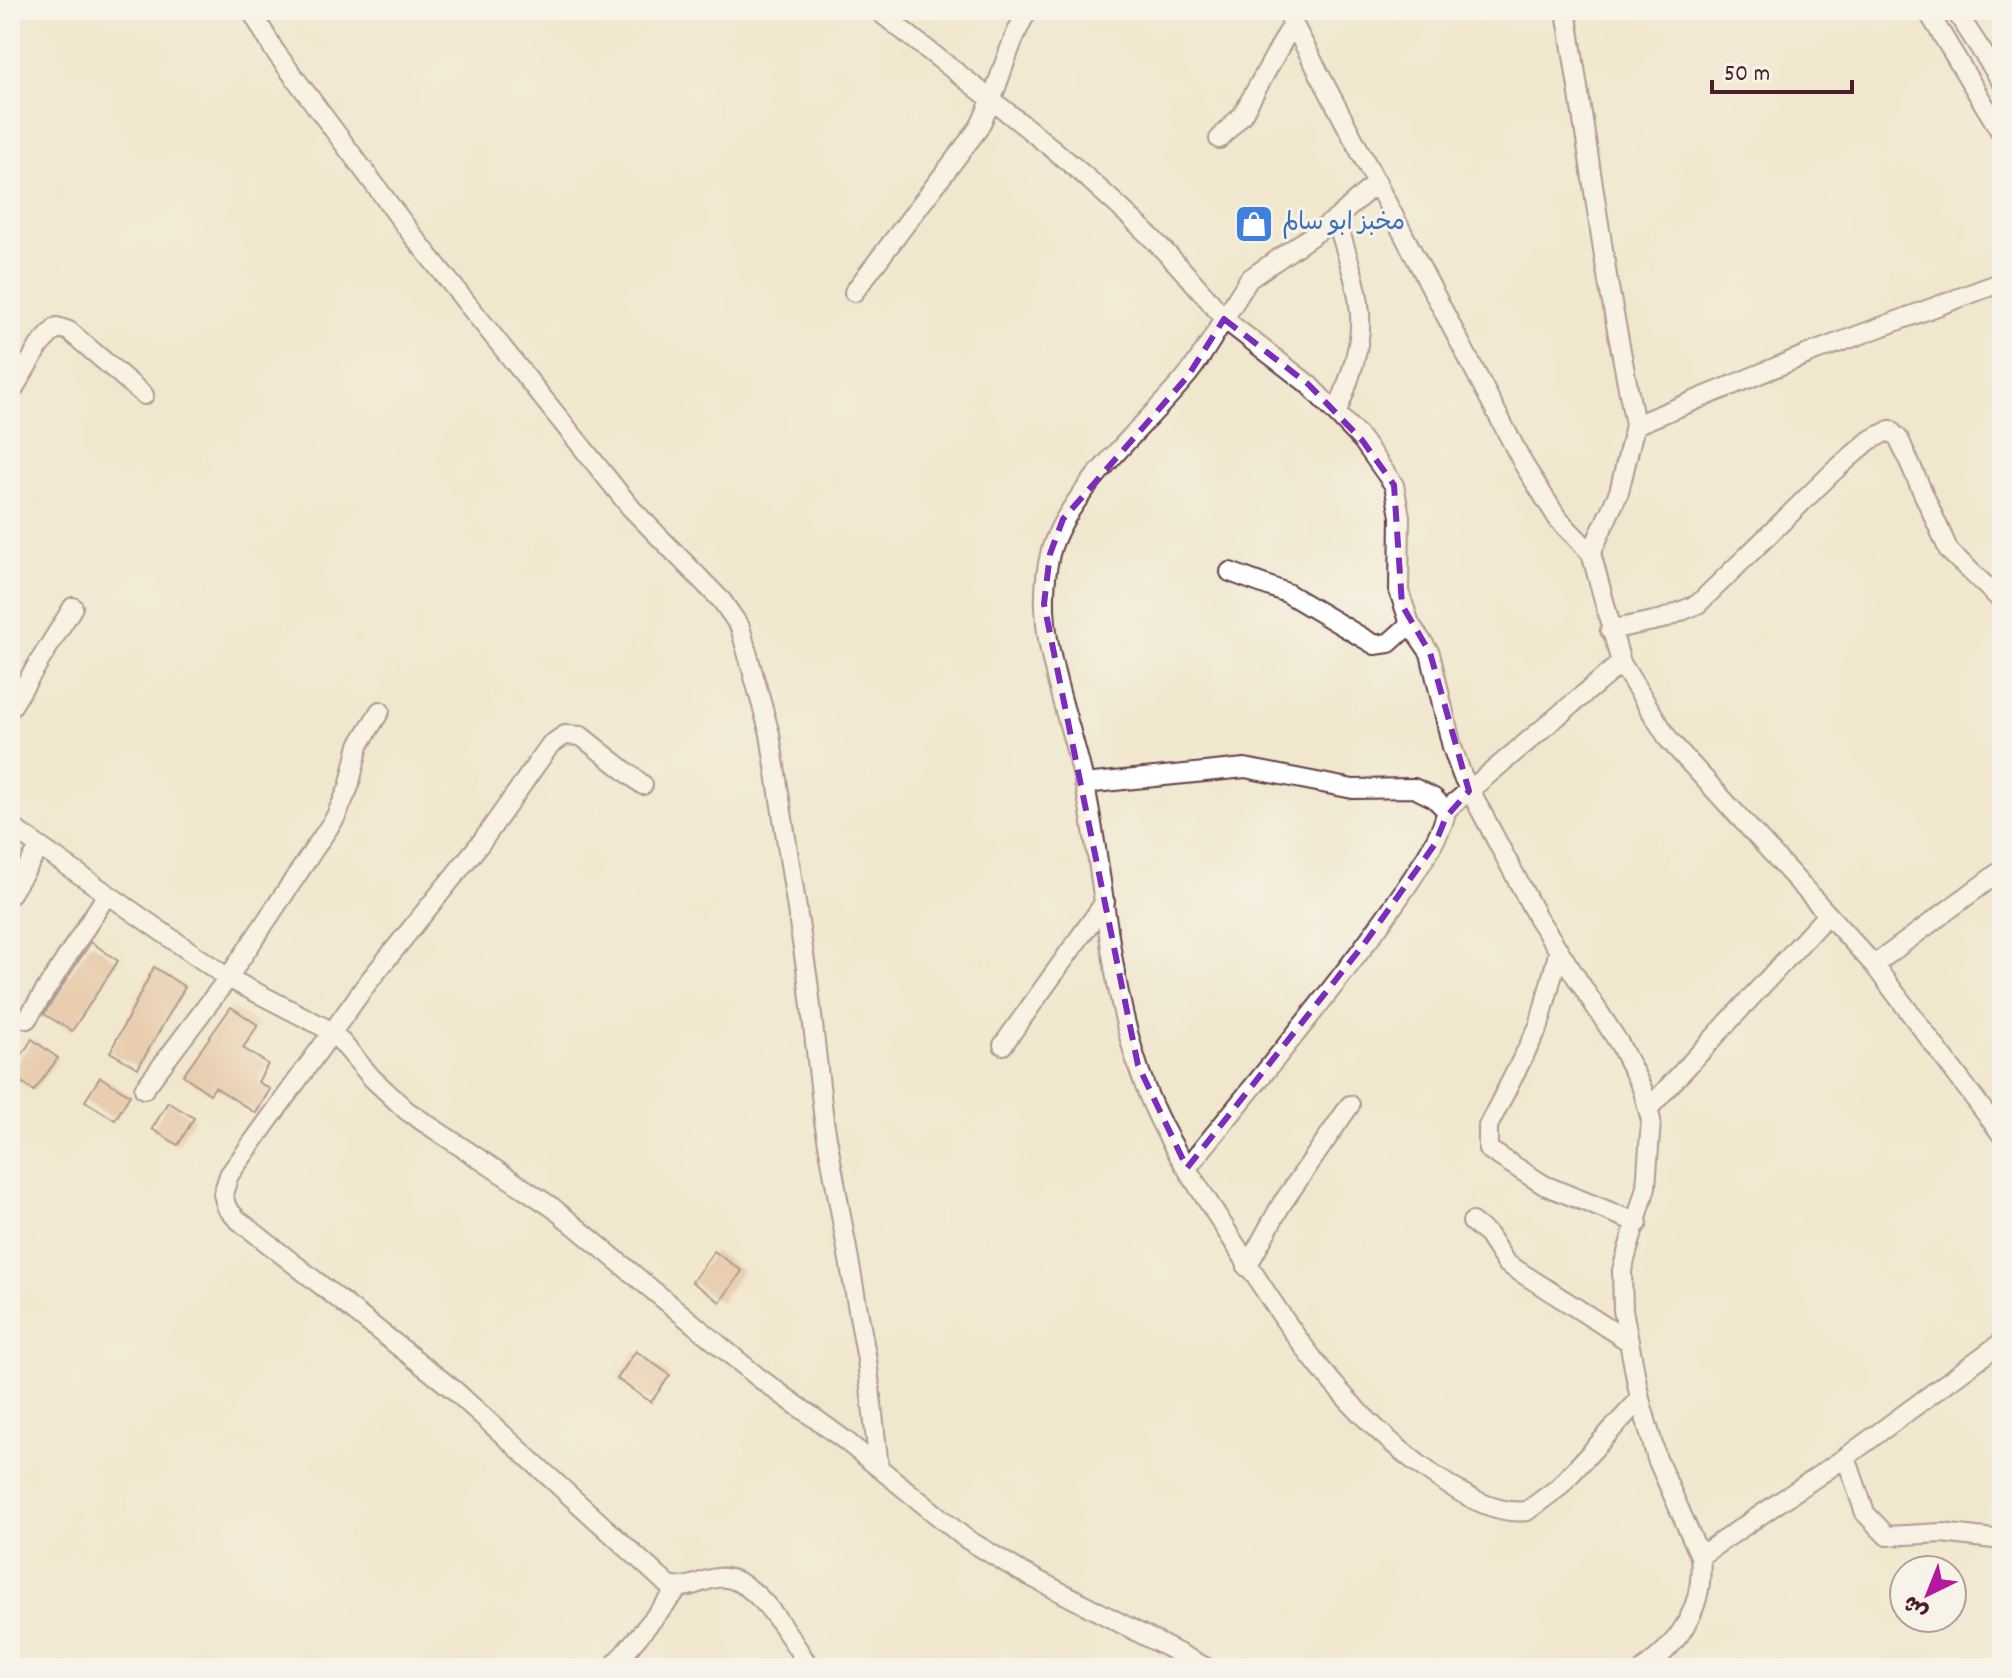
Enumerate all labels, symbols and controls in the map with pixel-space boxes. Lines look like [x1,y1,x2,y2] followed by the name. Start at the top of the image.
[1712,44,1852,94] scale bar
[1724,58,1770,92] text: 50 m
[1233,203,1275,245] shop icon: مخبز ابو سالم
[1282,207,1405,241] place label: مخبز ابو سالم
[1888,1554,1968,1634] north arrow
[1897,1586,1936,1626] text: ش

